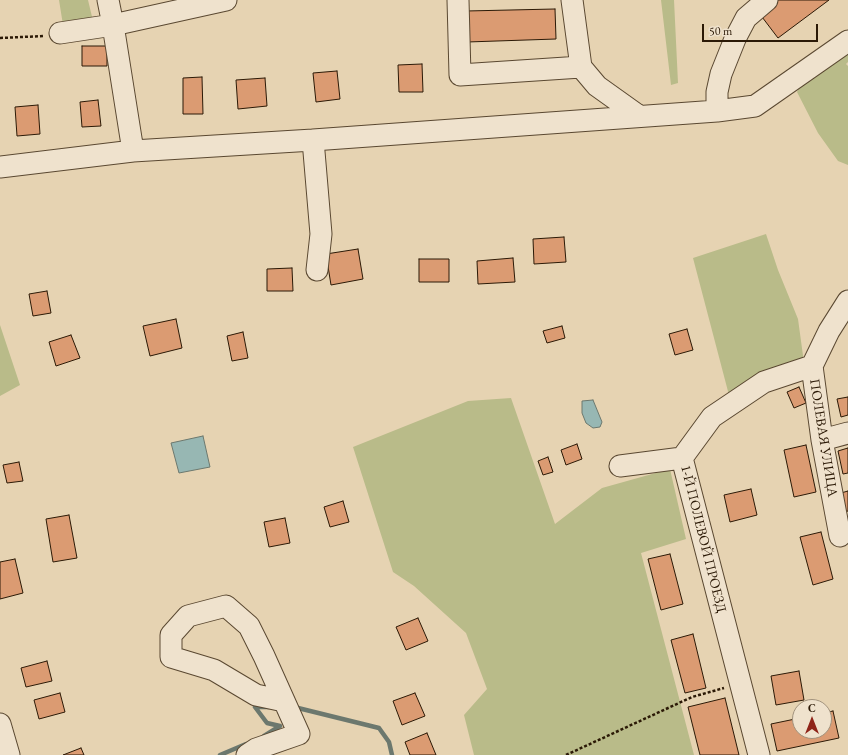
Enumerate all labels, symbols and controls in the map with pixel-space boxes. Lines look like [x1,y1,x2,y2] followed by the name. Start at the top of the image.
[704,16,820,42] scale bar
[709,23,732,39] text: 50 m
[805,378,841,498] street label: ПОЛЕВАЯ УЛИЦА
[676,463,730,615] street label: 1-Й ПОЛЕВОЙ ПРОЕЗД
[792,699,832,739] north arrow
[808,701,816,715] text: С

